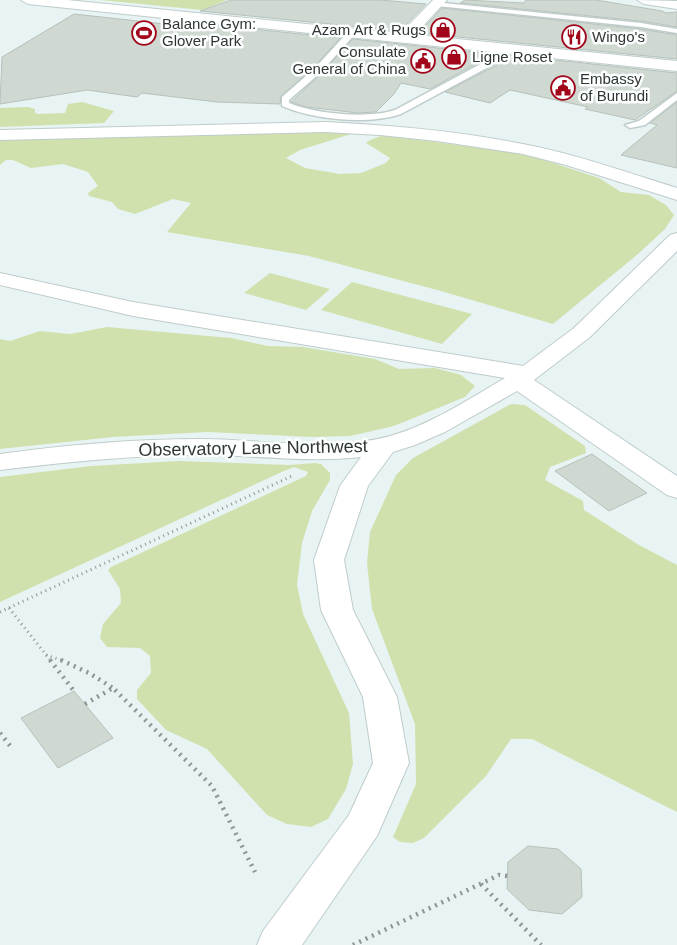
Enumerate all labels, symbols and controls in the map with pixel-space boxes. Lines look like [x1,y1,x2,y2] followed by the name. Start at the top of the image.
[162,15,256,49] place label: Balance Gym: Glover Park
[430,17,456,43] shop icon: Azam Art & Rugs
[131,20,157,46] sports icon: Balance Gym: Glover Park
[312,21,426,38] place label: Azam Art & Rugs
[561,24,587,50] restaurant icon: Wingo's
[592,28,645,45] place label: Wingo's
[293,43,407,77] place label: Consulate General of China
[441,44,467,70] shop icon: Ligne Roset
[410,48,436,74] public building icon: Consulate General of China
[472,48,553,65] place label: Ligne Roset
[580,70,648,104] place label: Embassy of Burundi
[550,75,576,101] public building icon: Embassy of Burundi
[138,436,368,460] street label: Observatory Lane Northwest

